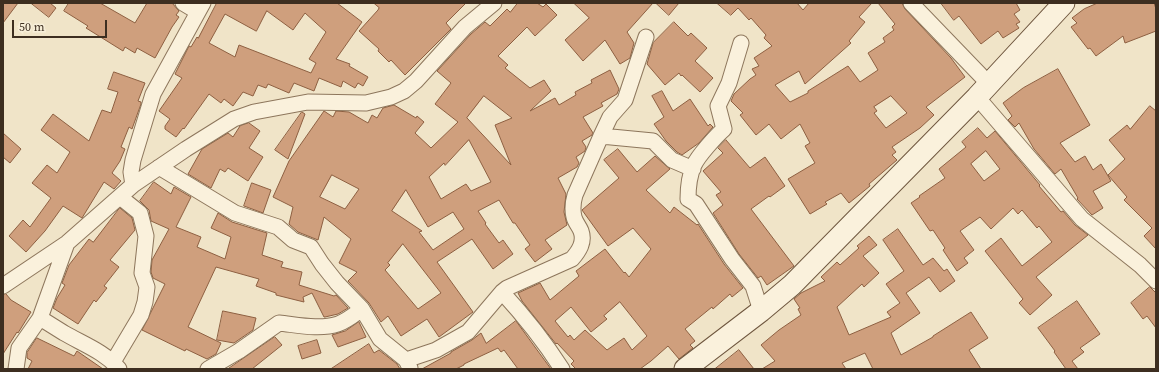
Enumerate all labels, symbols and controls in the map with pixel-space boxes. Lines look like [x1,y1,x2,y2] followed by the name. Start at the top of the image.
[14,12,109,38] scale bar
[19,19,45,35] text: 50 m

